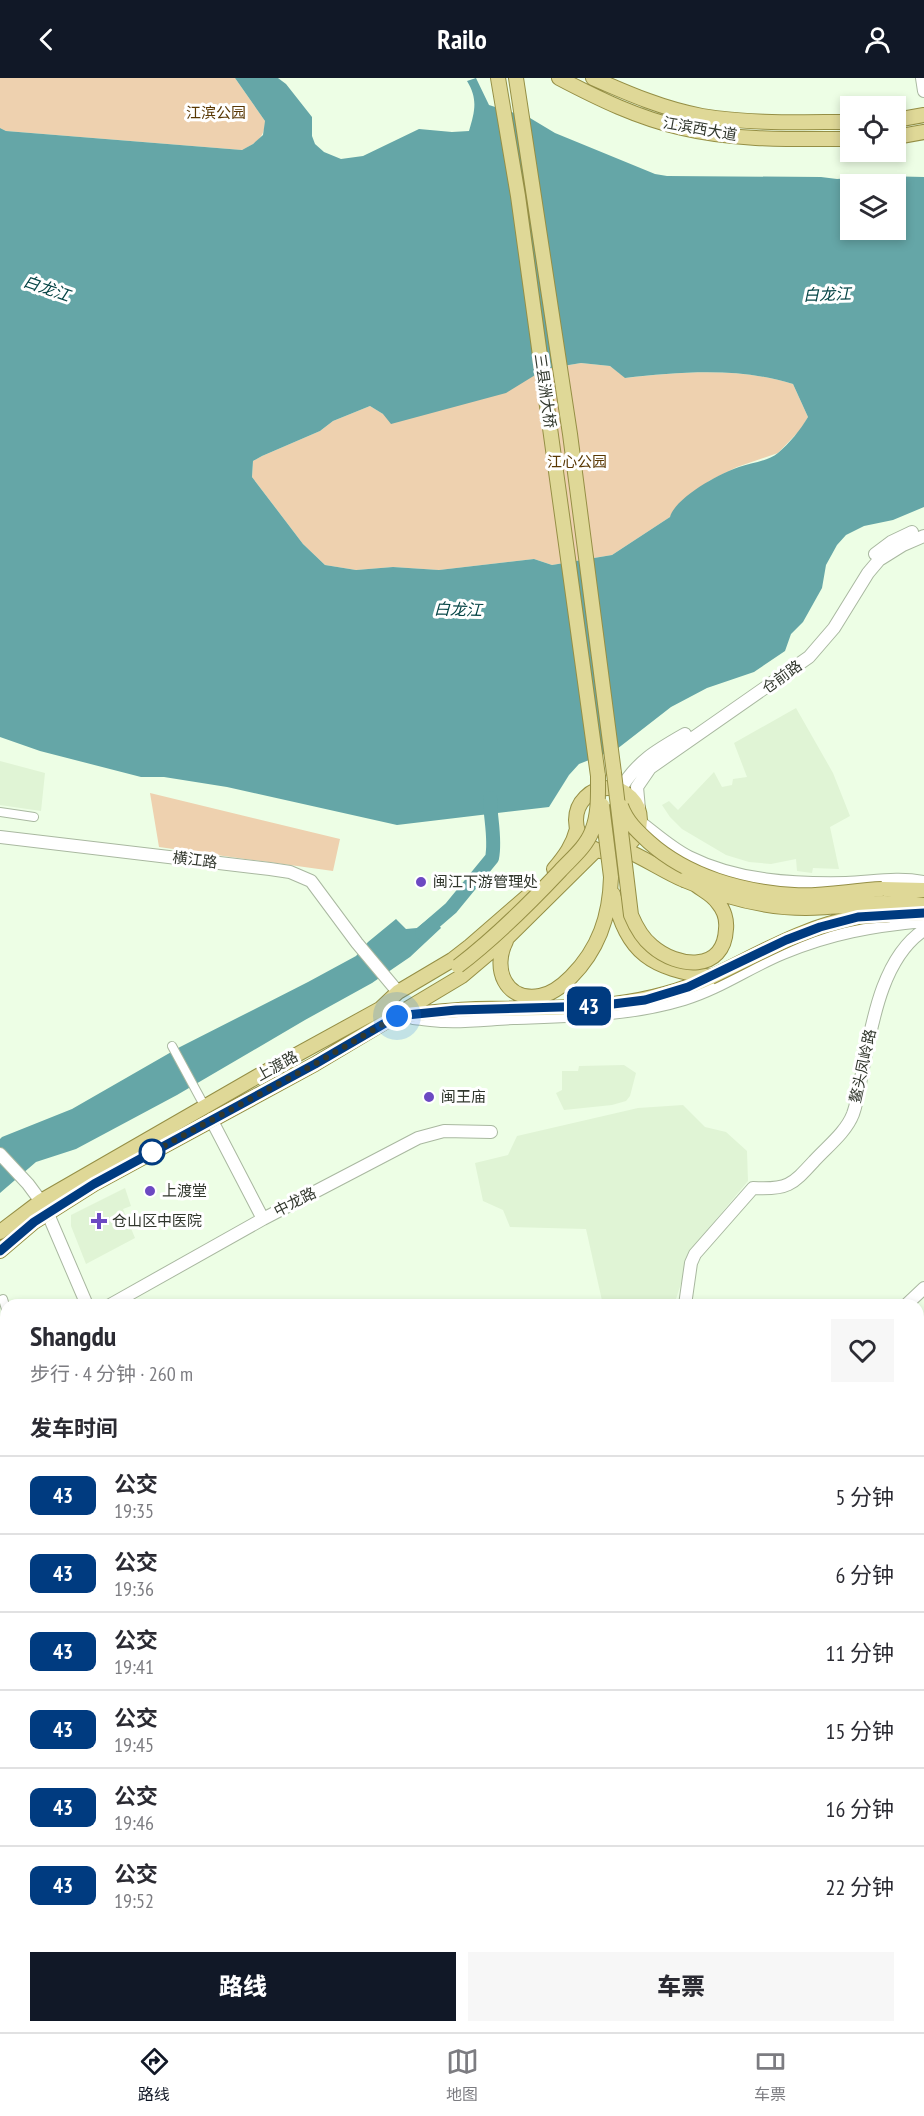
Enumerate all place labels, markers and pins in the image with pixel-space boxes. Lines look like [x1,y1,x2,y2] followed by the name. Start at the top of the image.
[433,872,538,891] place label: 闽江下游管理处
[414,875,428,889] marker: 闽江下游管理处
[441,1087,486,1106] place label: 闽王庙
[422,1090,436,1104] marker: 闽王庙
[139,1139,165,1165] unlabelled marker
[162,1181,207,1200] place label: 上渡堂
[143,1184,157,1198] marker: 上渡堂
[112,1211,202,1230] place label: 仓山区中医院
[90,1212,108,1230] marker: 仓山区中医院

